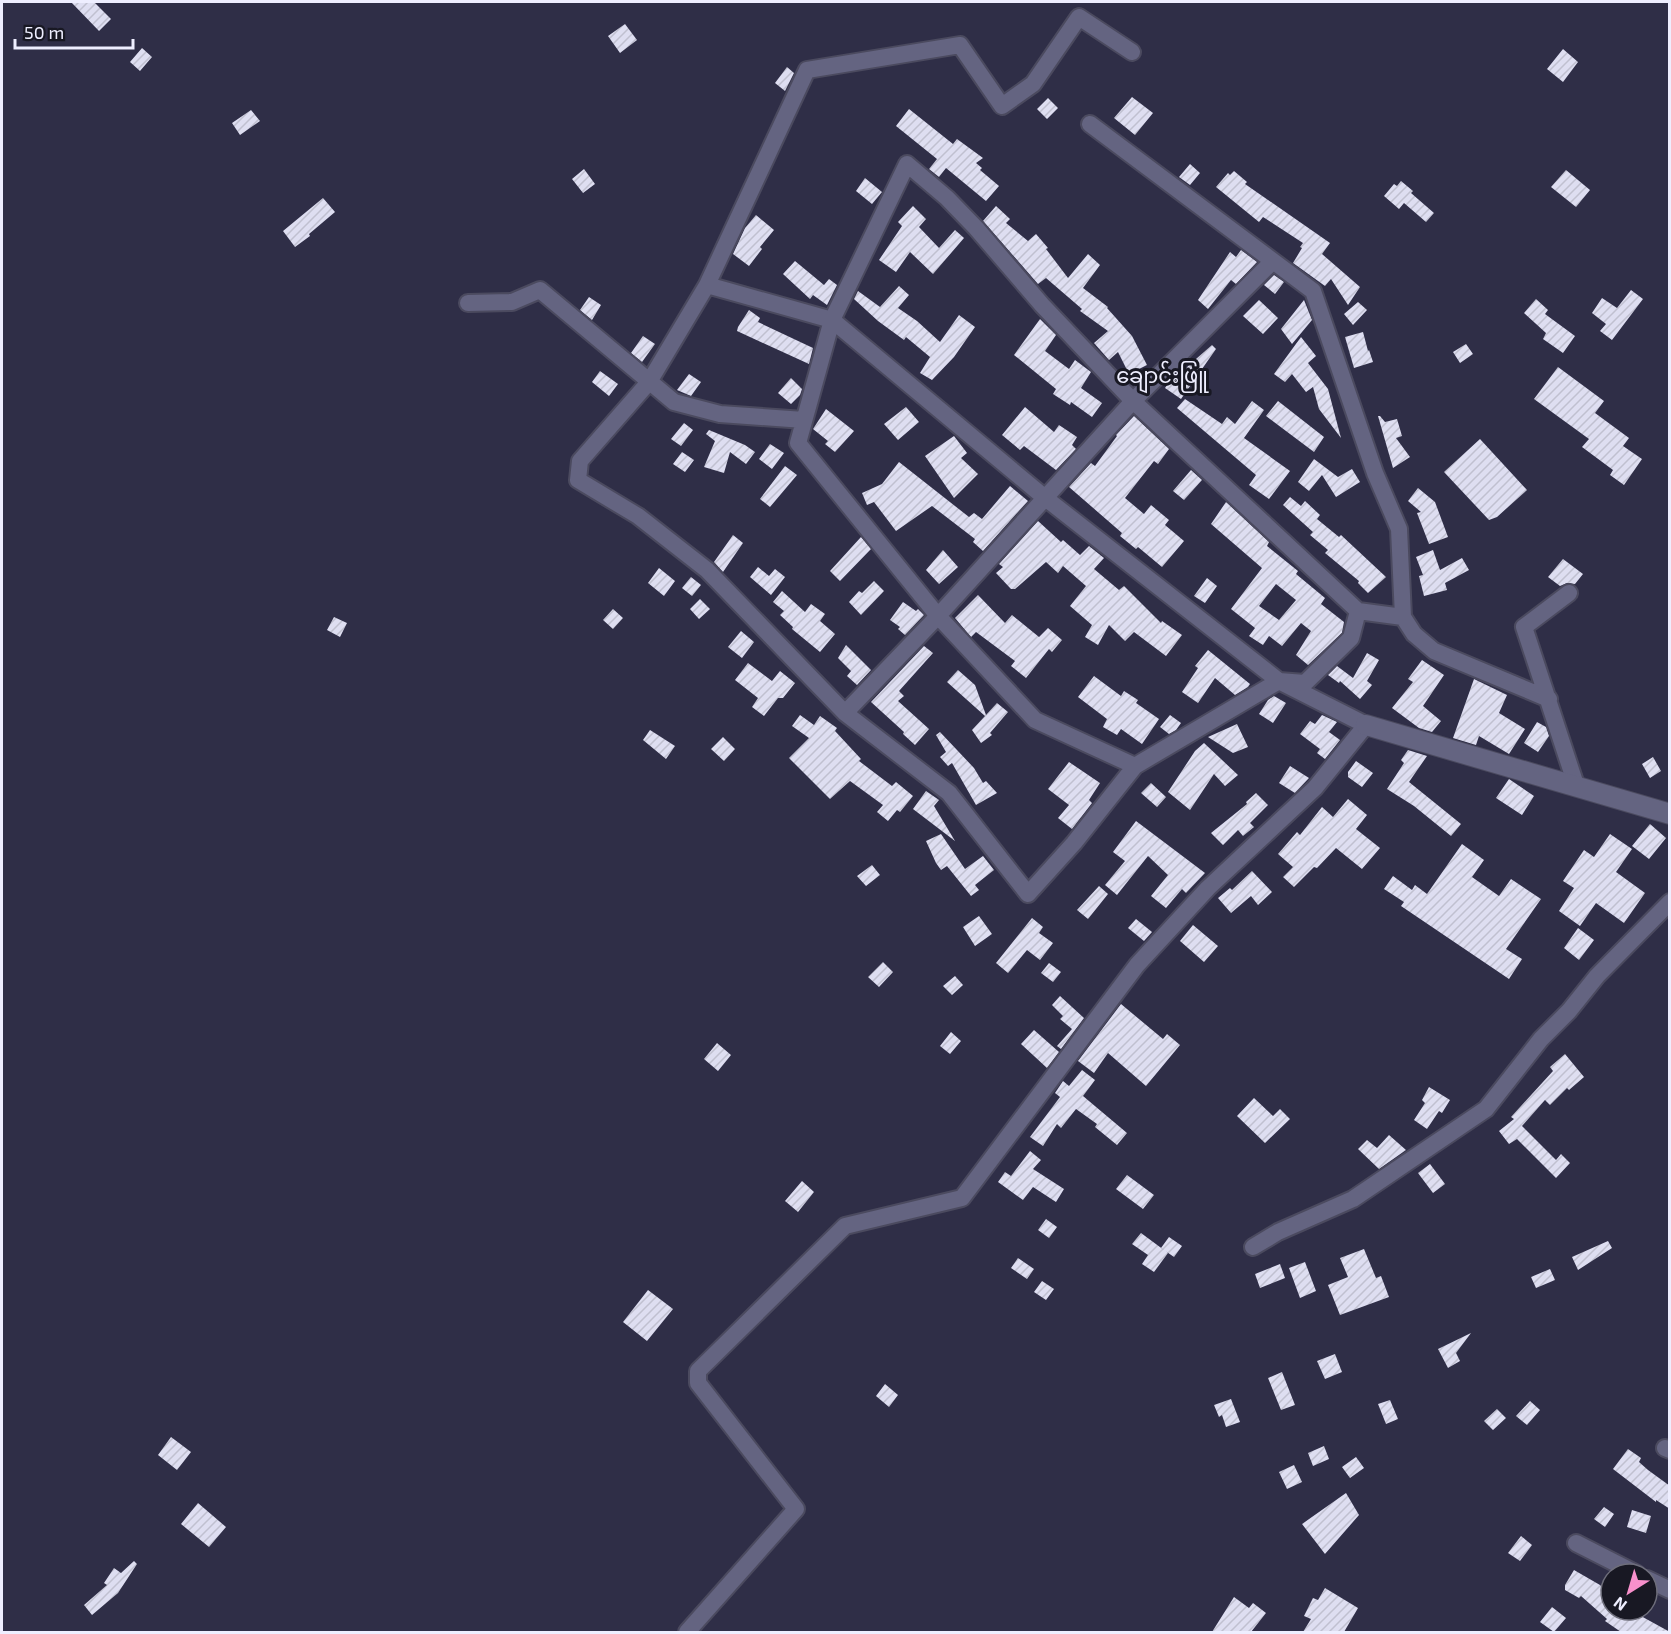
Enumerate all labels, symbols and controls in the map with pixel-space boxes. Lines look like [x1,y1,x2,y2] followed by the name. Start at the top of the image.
[15,12,134,50] scale bar
[24,21,64,43] text: 50 m
[1116,360,1209,394] district label: ချောင်းဖြူ
[1599,1562,1659,1622] north arrow
[1609,1593,1630,1615] text: N

